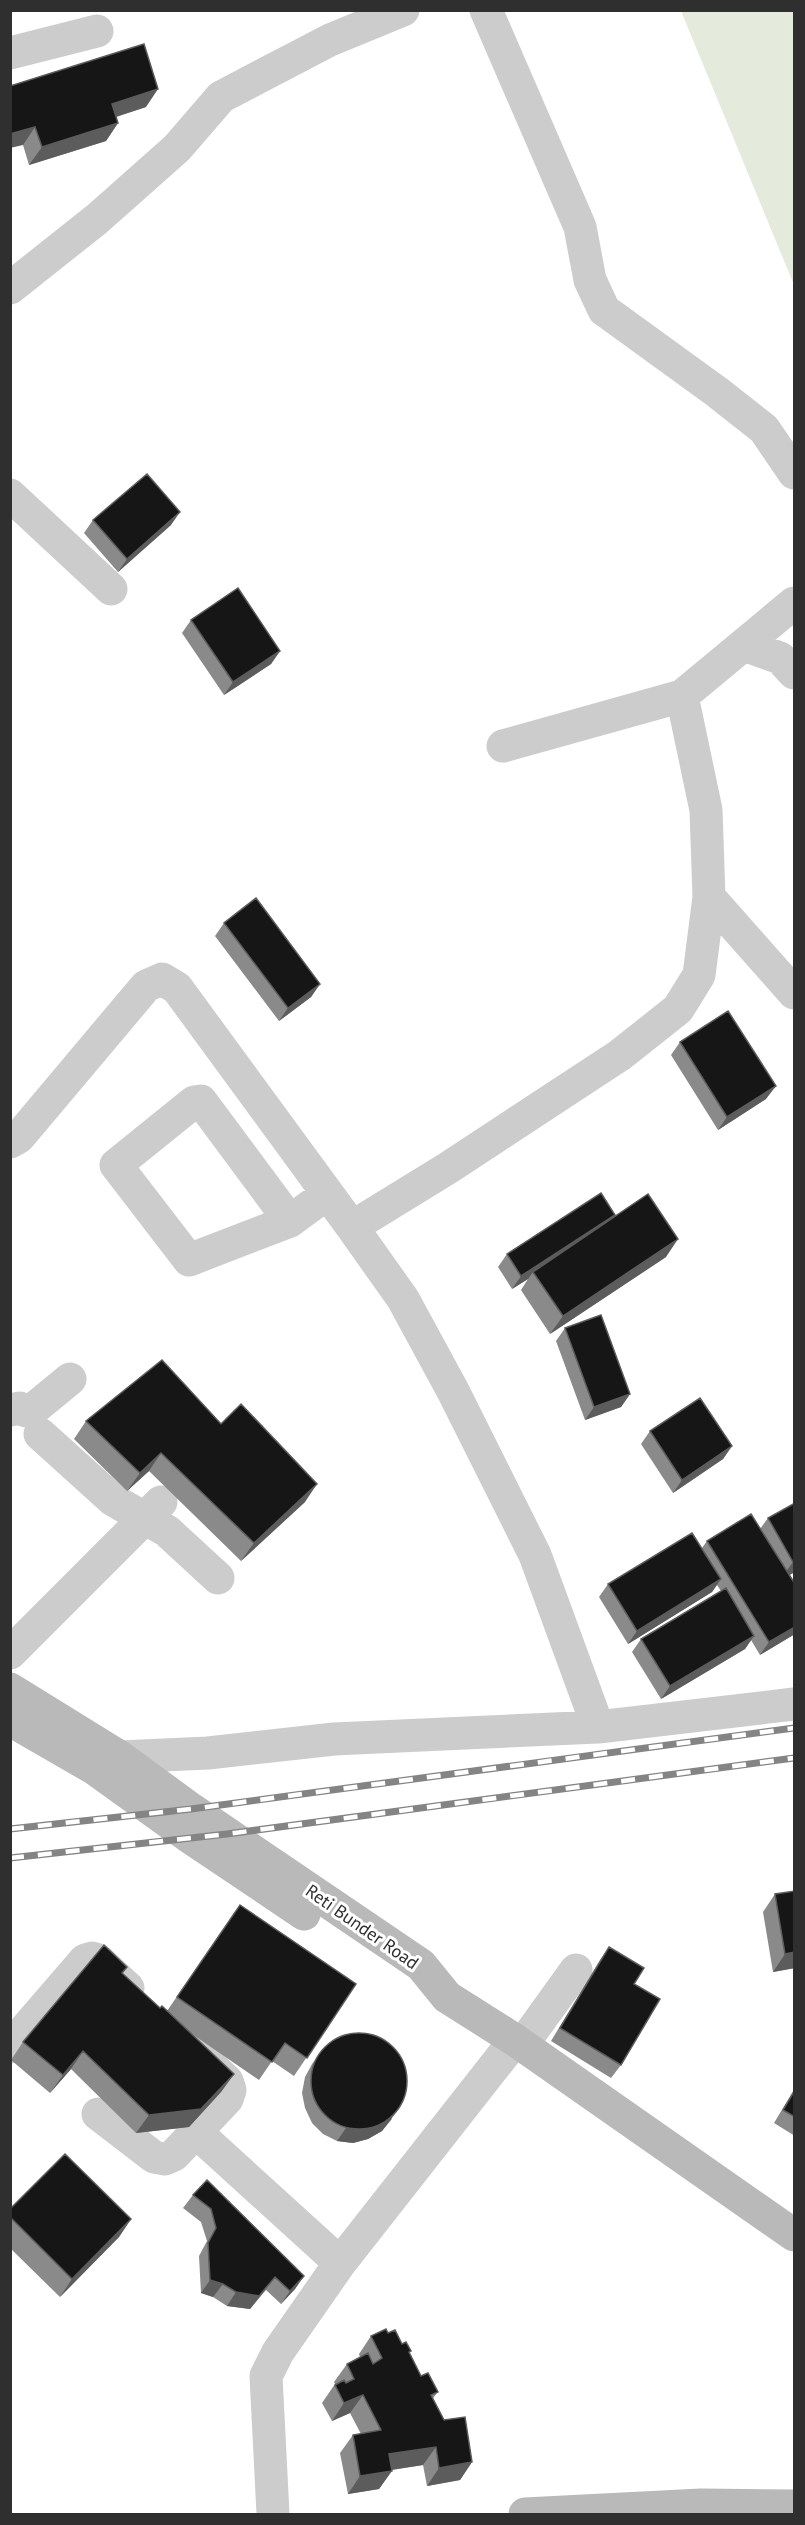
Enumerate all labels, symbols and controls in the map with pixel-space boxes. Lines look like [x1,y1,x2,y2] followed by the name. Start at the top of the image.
[301,1879,423,1974] street label: Reti Bunder Road

